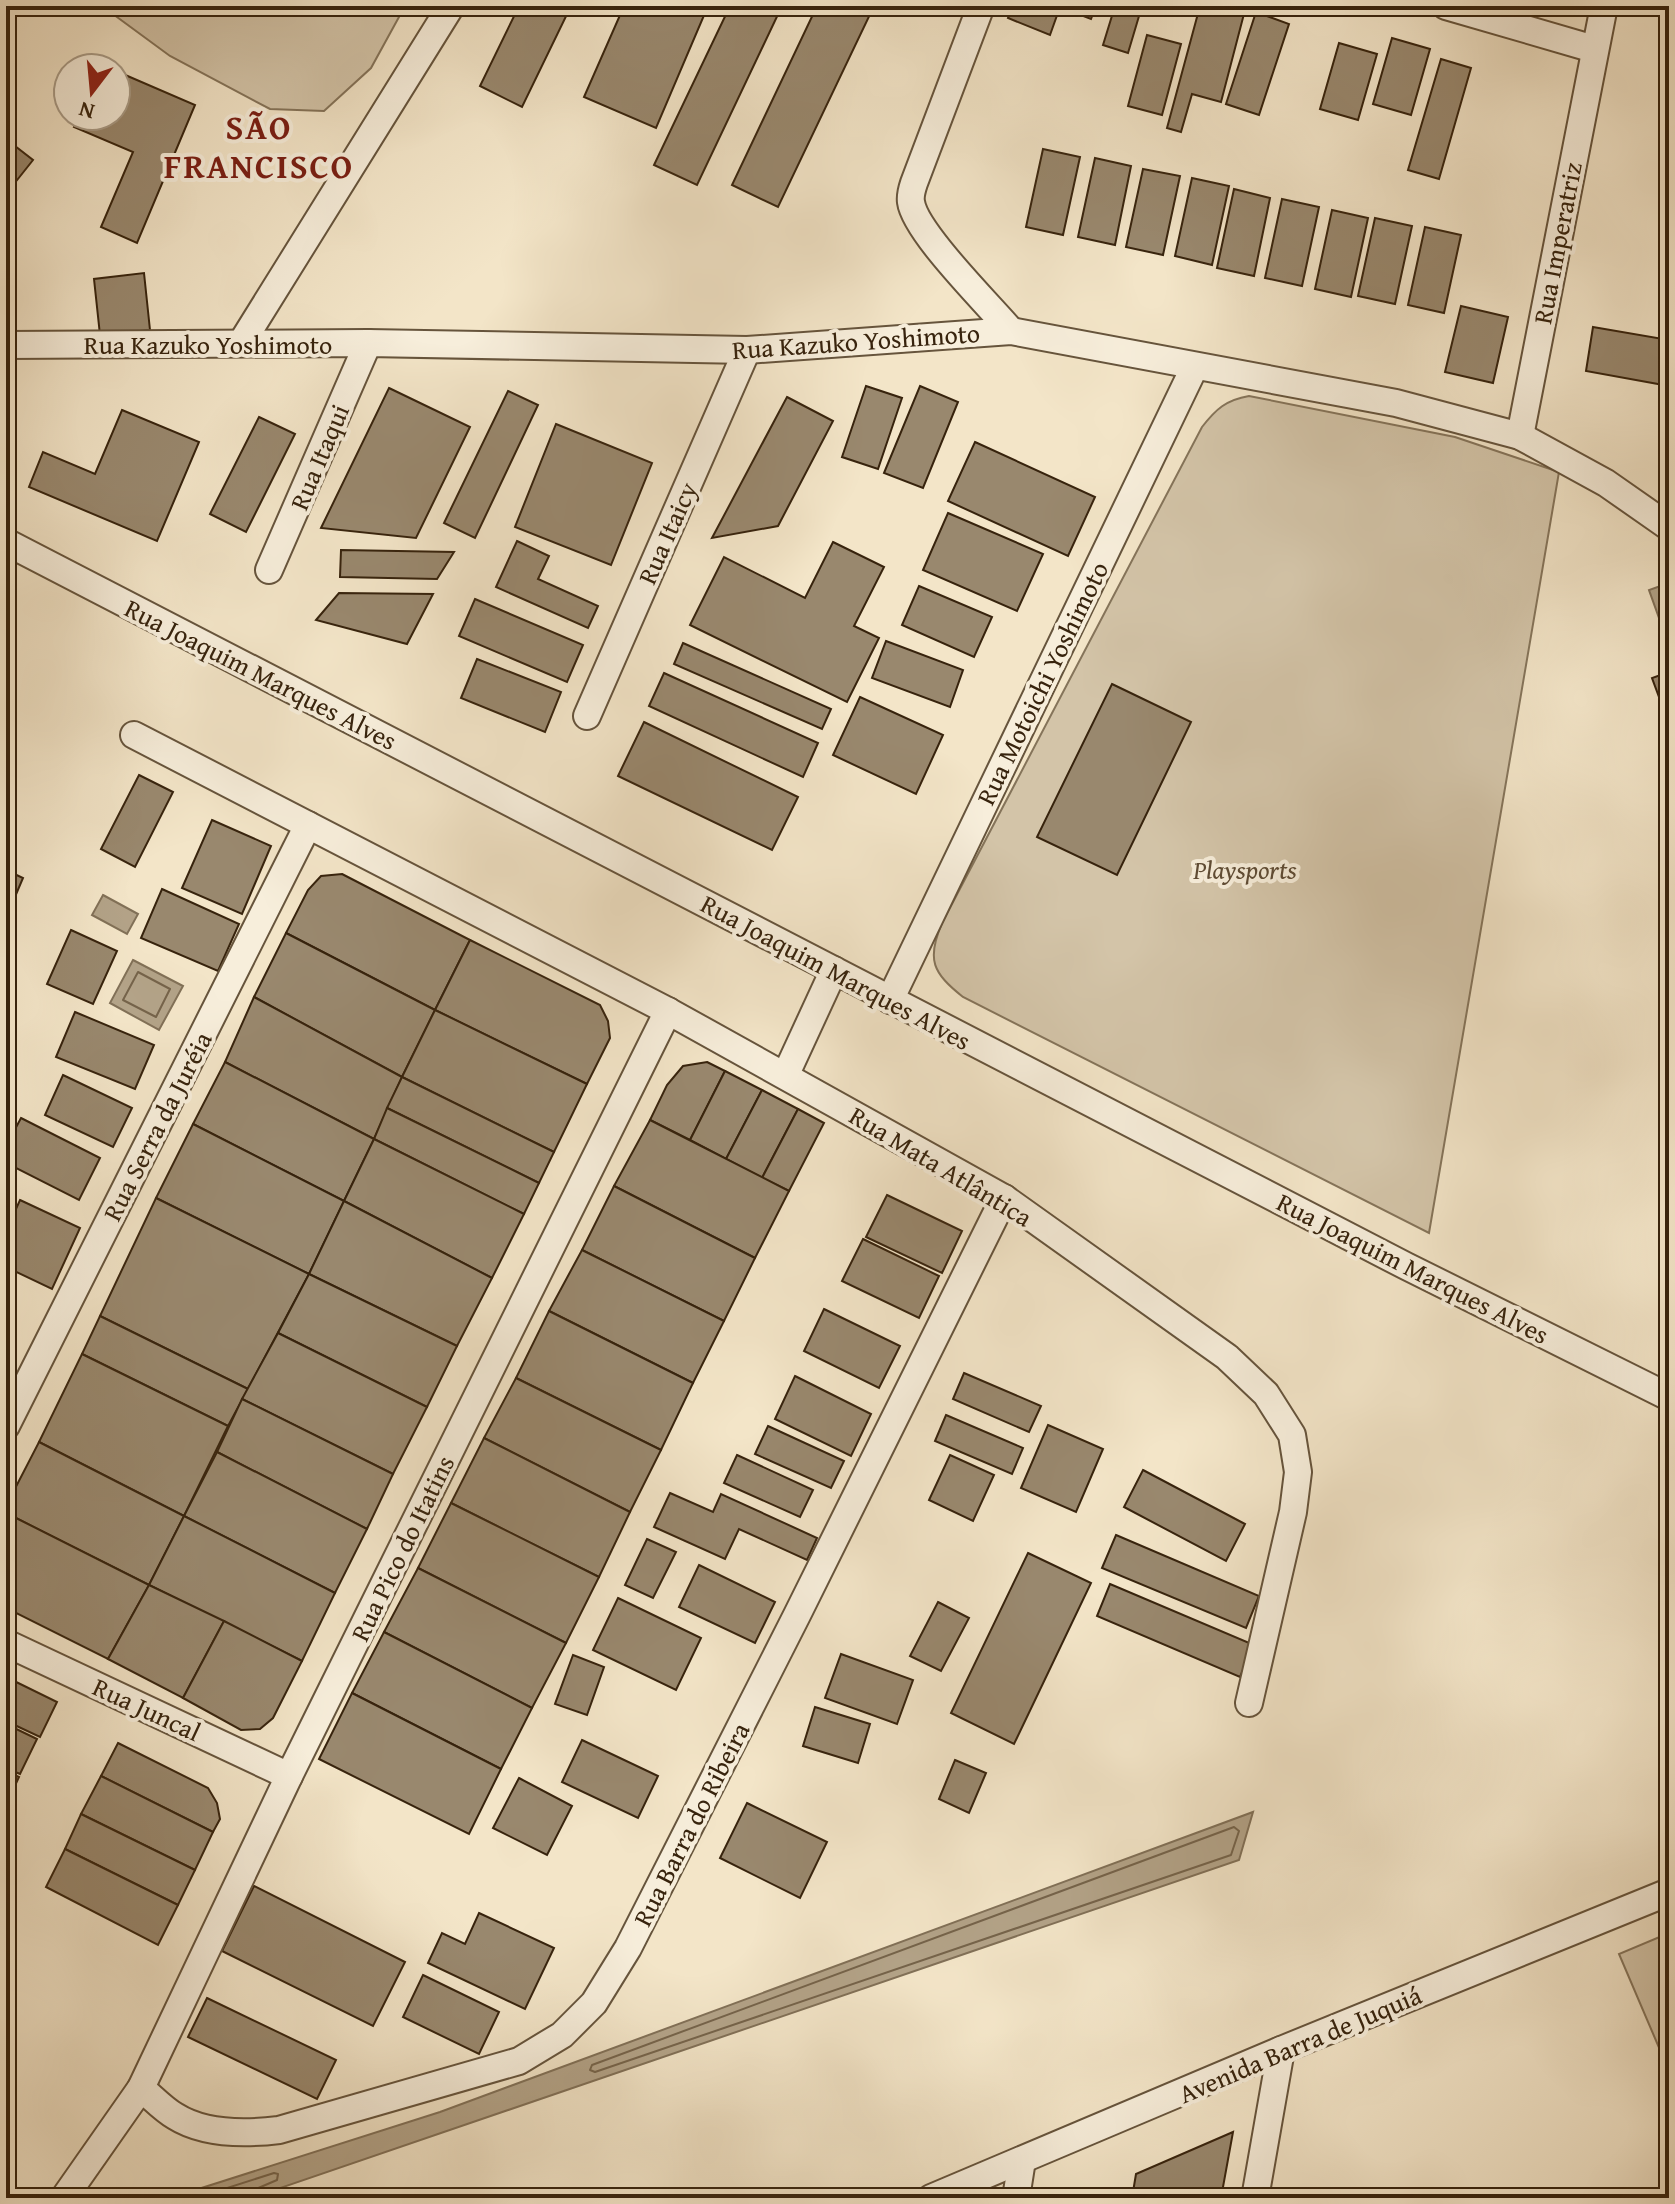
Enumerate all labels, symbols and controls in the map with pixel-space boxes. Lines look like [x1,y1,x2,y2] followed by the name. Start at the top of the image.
[52,52,132,132] north arrow
[75,94,98,129] text: N
[164,102,354,190] district label: SÃO FRANCISCO
[1522,159,1592,327] street label: Rua Imperatriz
[731,313,981,369] street label: Rua Kazuko Yoshimoto
[84,325,332,364] street label: Rua Kazuko Yoshimoto
[279,398,359,516] street label: Rua Itaqui
[627,476,707,590] street label: Rua Itaicy
[966,555,1118,811] street label: Rua Motoichi Yoshimoto
[118,588,404,760] street label: Rua Joaquim Marques Alves
[1192,850,1297,889] park label: Playsports
[694,884,978,1060] street label: Rua Joaquim Marques Alves
[92,1024,222,1227] street label: Rua Serra da Juréia
[842,1096,1040,1236] street label: Rua Mata Atlântica
[1270,1182,1556,1354] street label: Rua Joaquim Marques Alves
[340,1448,464,1648] street label: Rua Pico do Itatins
[87,1667,207,1751] street label: Rua Juncal
[623,1715,760,1933] street label: Rua Barra do Ribeira
[1173,1975,1428,2113] street label: Avenida Barra de Juquiá

